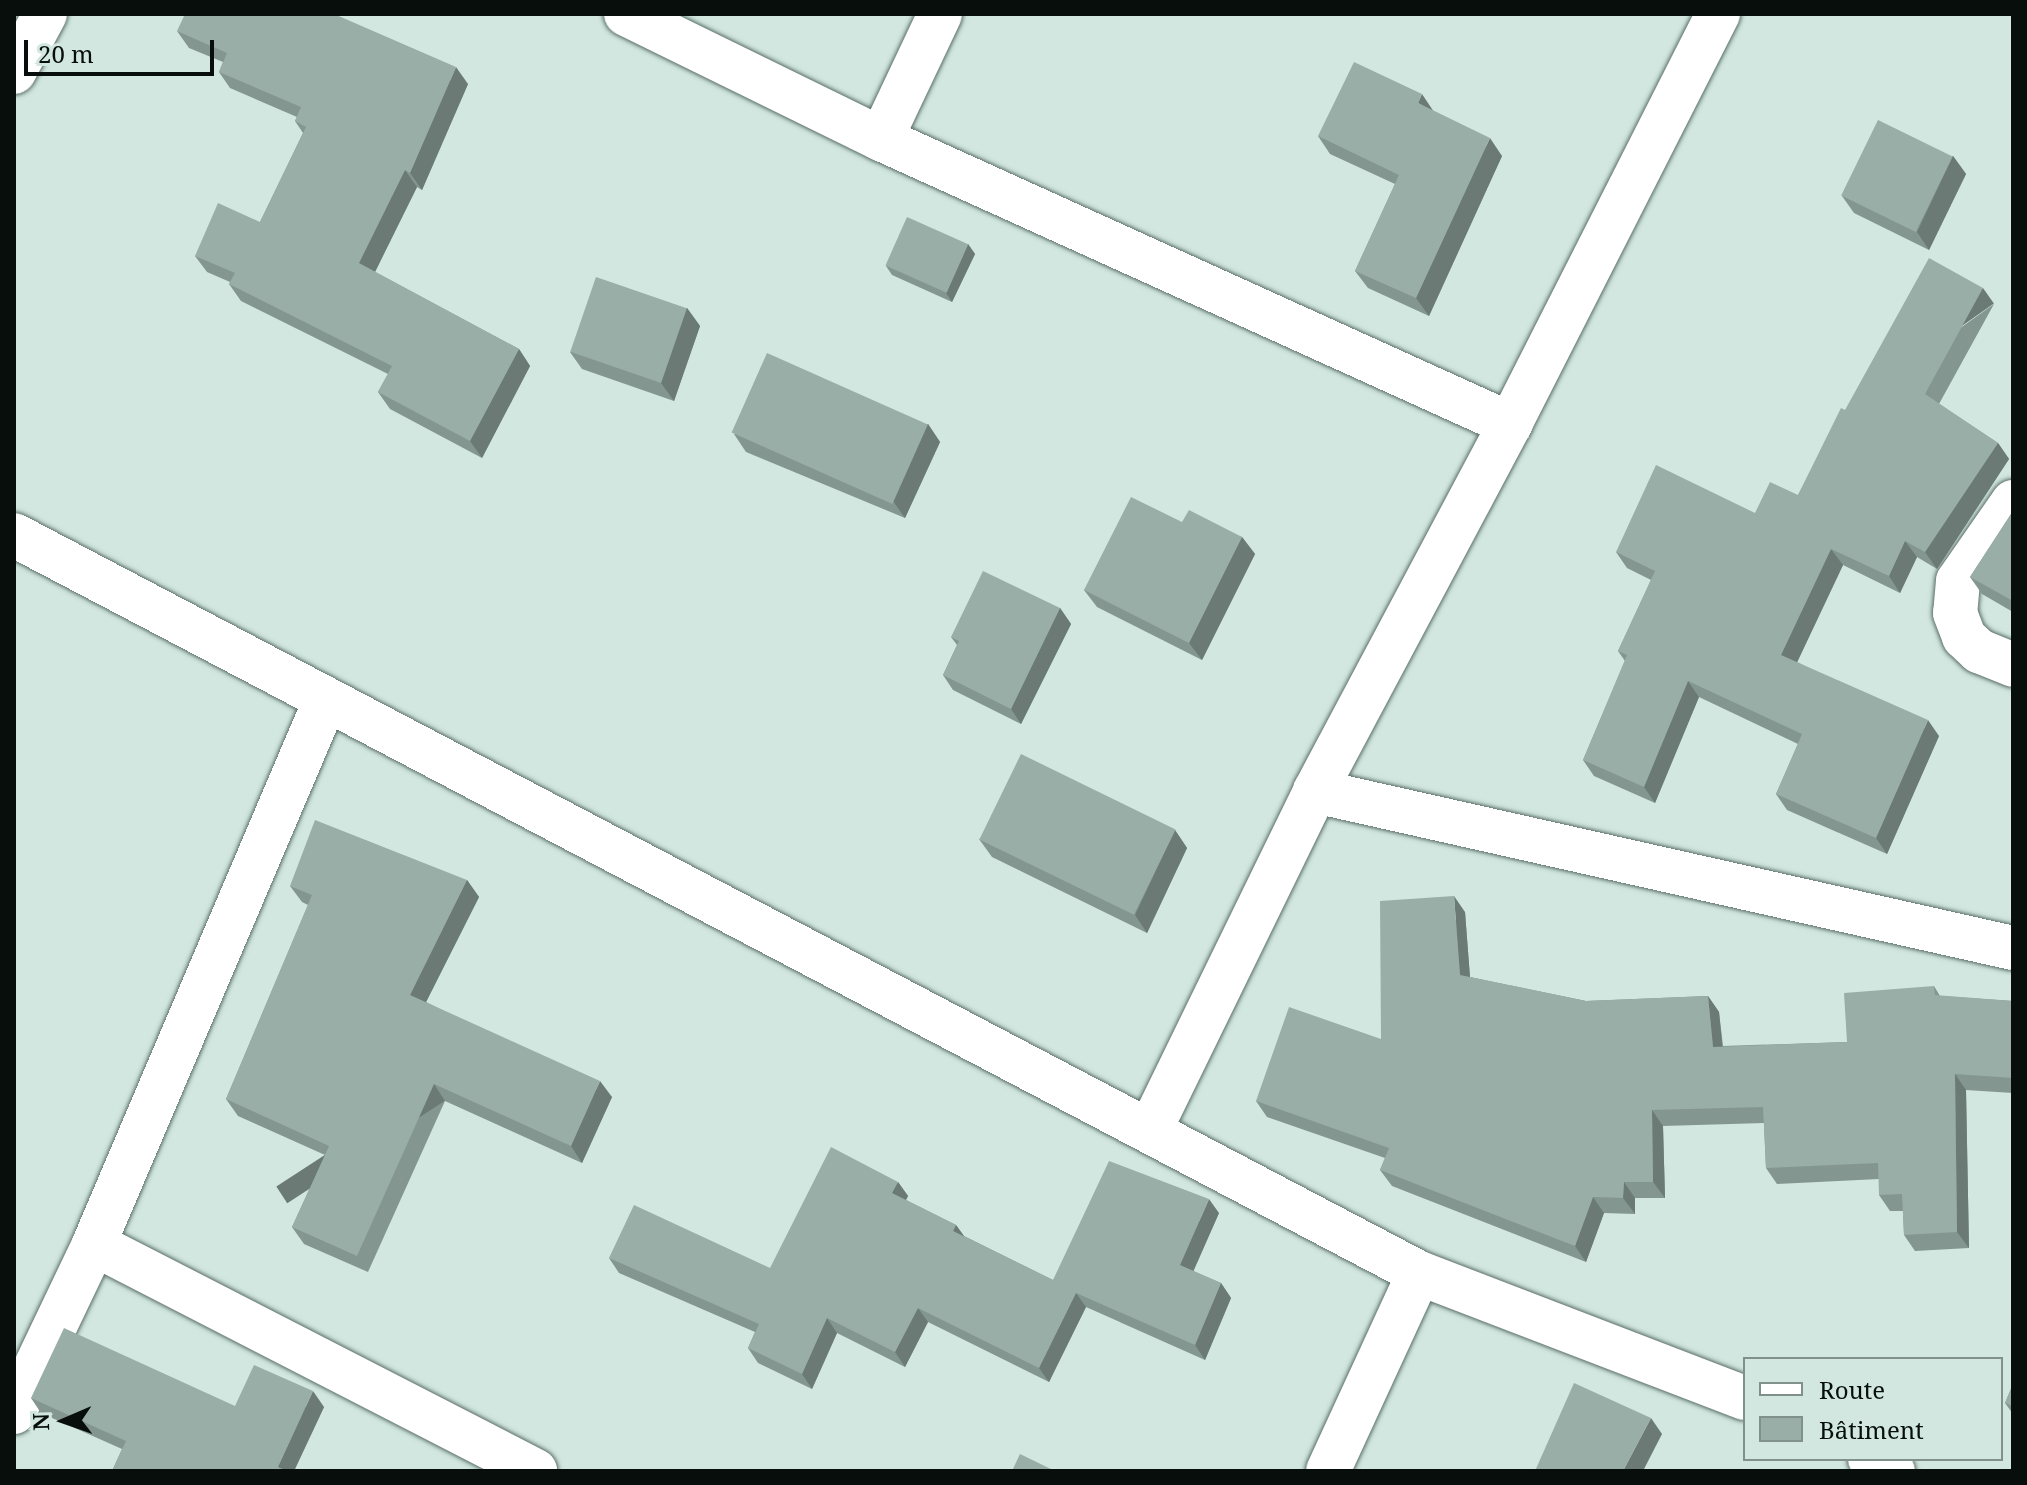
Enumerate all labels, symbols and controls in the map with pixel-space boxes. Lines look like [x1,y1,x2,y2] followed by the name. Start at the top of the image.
[28,24,218,74] scale bar
[38,37,94,70] text: 20 m
[1743,1357,2003,1461] legend
[1819,1373,1885,1406] text: Route
[24,1381,104,1461] north arrow
[25,1413,55,1431] text: N
[1819,1413,1924,1446] text: Bâtiment

